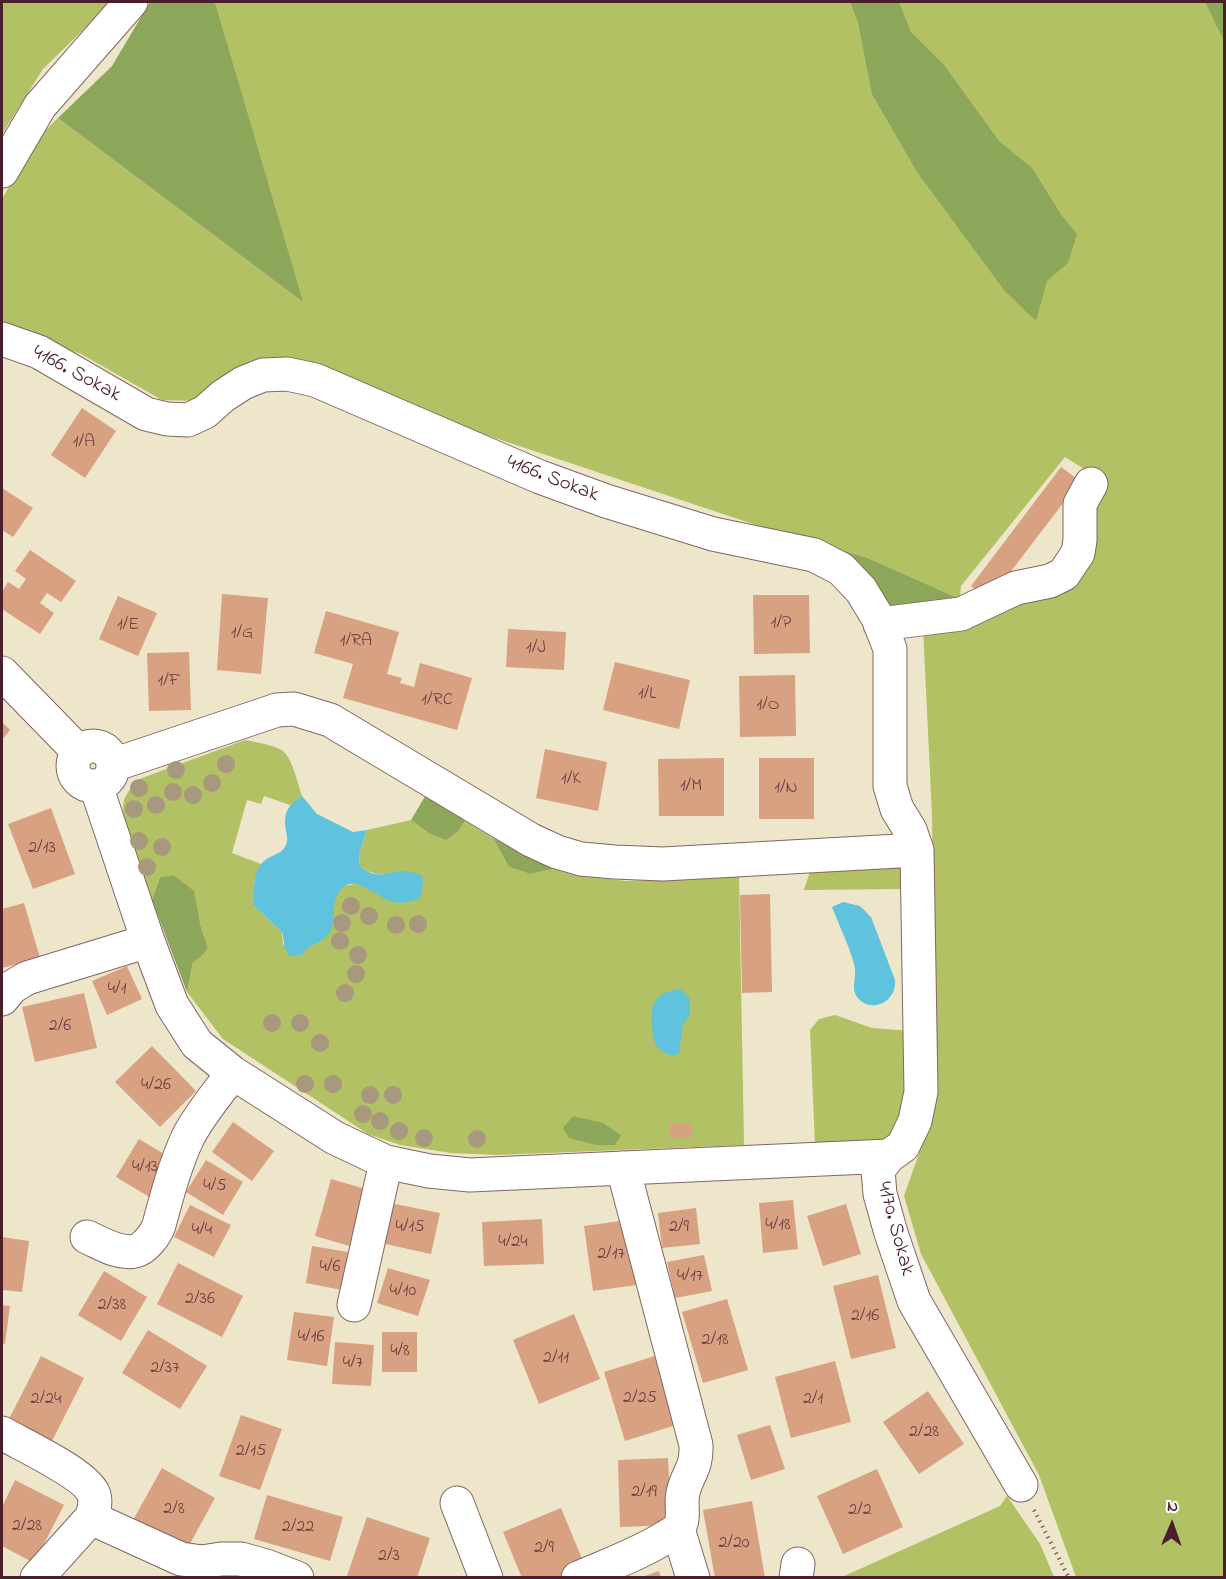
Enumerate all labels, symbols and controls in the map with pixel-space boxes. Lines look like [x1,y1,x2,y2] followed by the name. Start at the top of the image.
[27,341,125,409] street label: 4166. Sokak
[73,432,95,454] house number: 1/A
[502,451,602,509] street label: 4166. Sokak
[771,613,791,635] house number: 1/P
[117,615,139,637] house number: 1/E
[231,623,253,645] house number: 1/G
[340,631,372,653] house number: 1/RA
[526,638,546,660] house number: 1/J
[158,671,180,693] house number: 1/F
[638,684,656,706] house number: 1/L
[421,690,453,712] house number: 1/RC
[756,695,780,717] house number: 1/O
[561,769,581,791] house number: 1/K
[680,776,702,798] house number: 1/M
[774,778,798,800] house number: 1/N
[28,838,56,860] house number: 2/13
[108,979,126,1001] house number: 4/1
[49,1016,71,1038] house number: 2/6
[141,1075,171,1097] house number: 4/26
[132,1157,158,1179] house number: 4/13
[203,1176,227,1198] house number: 4/5
[869,1179,919,1279] street label: 4170. Sokak
[765,1215,791,1237] house number: 4/18
[395,1217,425,1239] house number: 4/15
[669,1217,689,1239] house number: 2/9
[192,1220,212,1242] house number: 4/4
[498,1232,528,1254] house number: 4/24
[597,1244,625,1266] house number: 2/17
[320,1257,340,1279] house number: 4/6
[677,1266,703,1288] house number: 4/17
[390,1281,416,1303] house number: 4/10
[185,1289,215,1311] house number: 2/36
[98,1295,126,1317] house number: 2/38
[851,1306,879,1328] house number: 2/16
[298,1327,324,1349] house number: 4/16
[702,1330,728,1352] house number: 2/18
[390,1341,410,1363] house number: 4/8
[543,1348,569,1370] house number: 2/11
[343,1353,363,1375] house number: 4/7
[150,1358,180,1380] house number: 2/37
[623,1388,657,1410] house number: 2/25
[31,1389,61,1411] house number: 2/24
[803,1389,823,1411] house number: 2/1
[909,1422,939,1444] house number: 2/28
[236,1441,266,1463] house number: 2/15
[631,1482,657,1504] house number: 2/19
[1142,1495,1202,1555] north arrow
[1167,1495,1178,1519] text: N
[163,1499,185,1521] house number: 2/8
[848,1500,872,1522] house number: 2/2
[12,1516,42,1538] house number: 2/28
[282,1517,314,1539] house number: 2/22
[718,1533,750,1555] house number: 2/20
[534,1538,554,1560] house number: 2/9
[378,1546,400,1568] house number: 2/3

